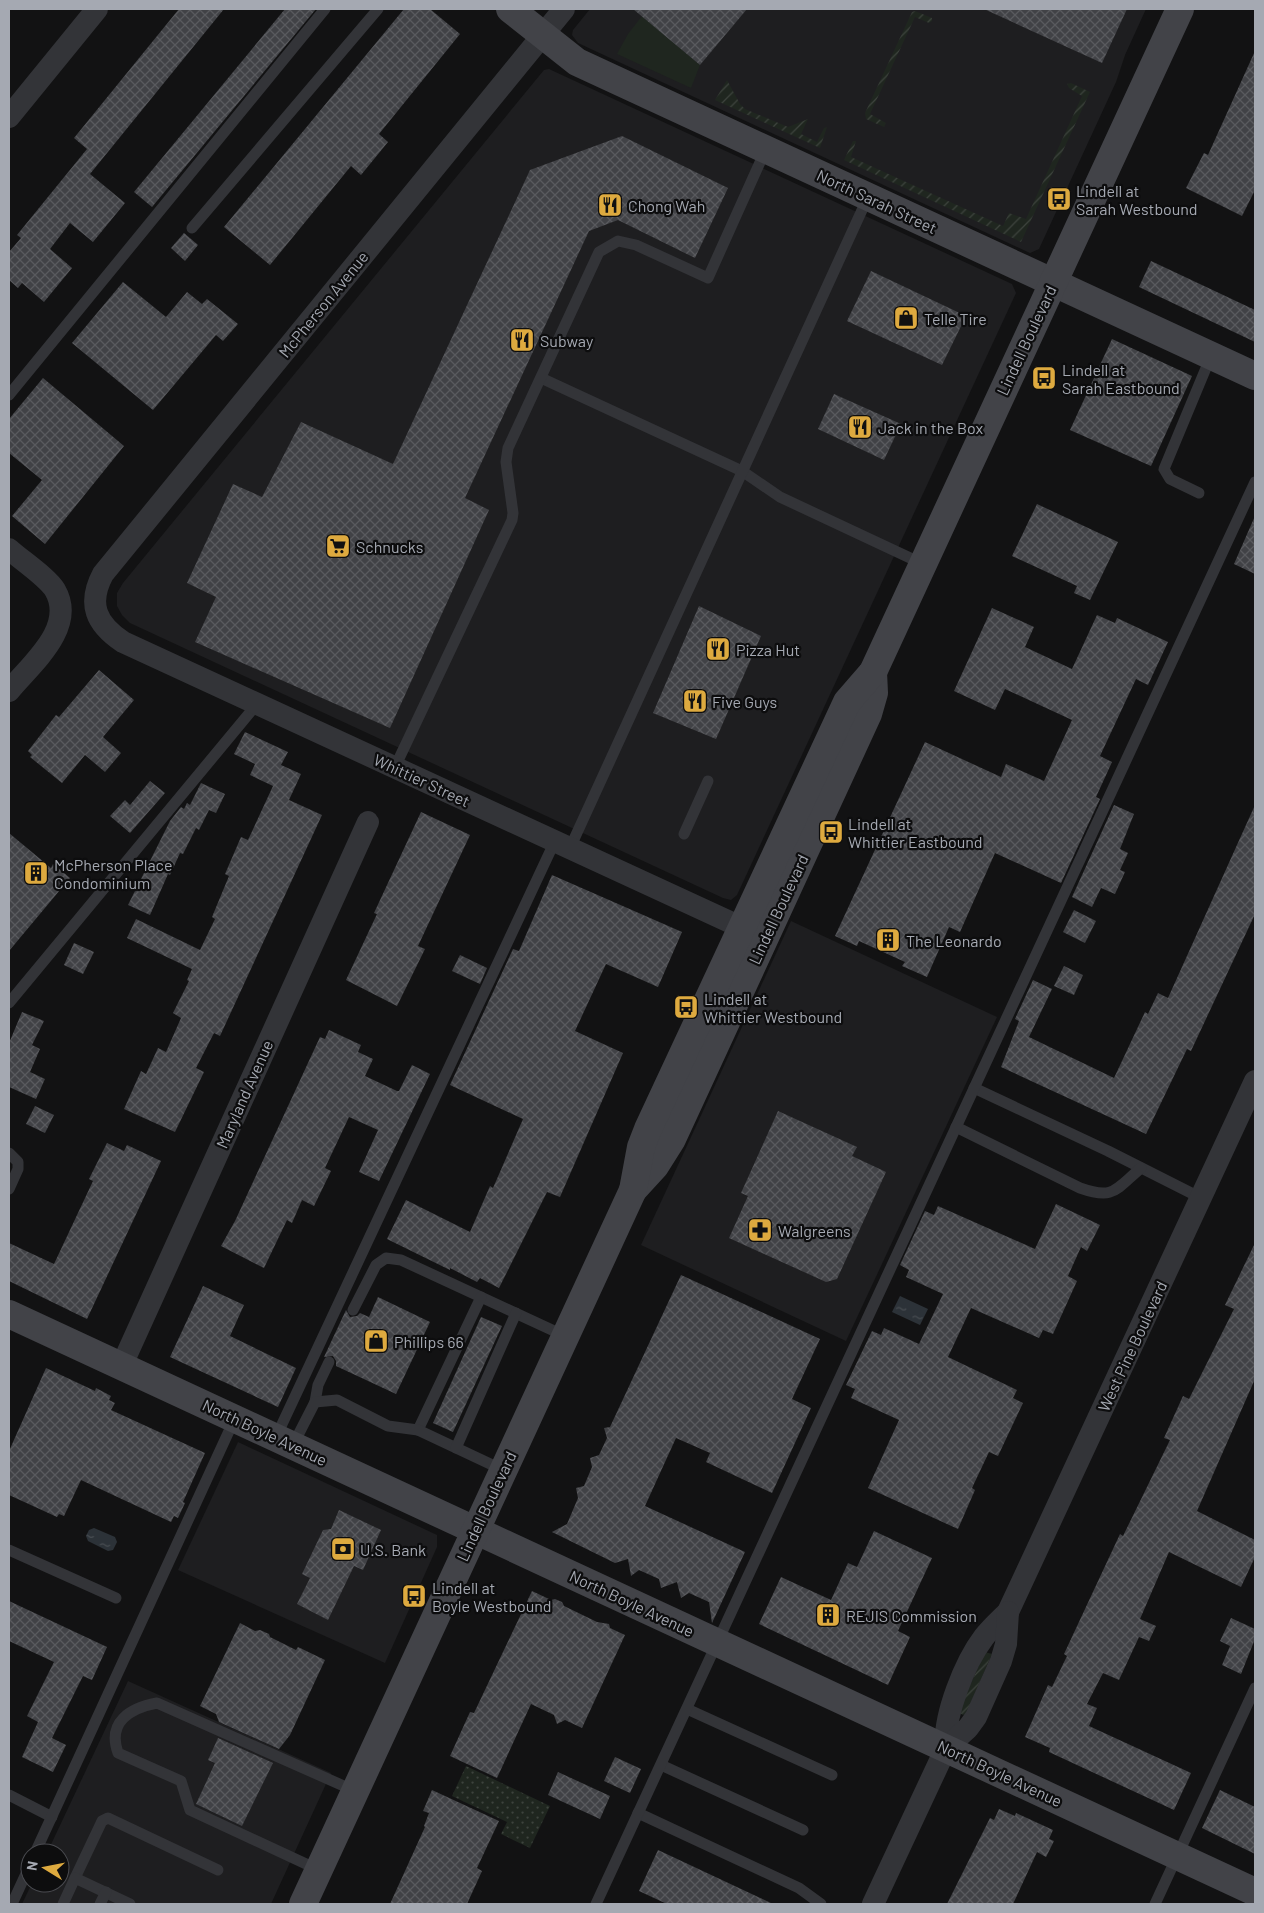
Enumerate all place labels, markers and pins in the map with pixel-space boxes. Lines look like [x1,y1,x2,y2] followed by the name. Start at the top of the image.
[1076,181,1198,218] place label: Lindell at Sarah Westbound
[1046,186,1072,212] bus stop icon: Lindell at Sarah Westbound
[597,192,623,218] restaurant icon: Chong Wah
[628,196,705,215] place label: Chong Wah
[893,305,919,331] shop icon: Telle Tire
[924,309,987,328] place label: Telle Tire
[509,327,535,353] restaurant icon: Subway
[540,331,594,350] place label: Subway
[1062,360,1180,397] place label: Lindell at Sarah Eastbound
[1031,365,1057,391] bus stop icon: Lindell at Sarah Eastbound
[847,414,873,440] restaurant icon: Jack in the Box
[878,418,983,437] place label: Jack in the Box
[325,533,351,559] supermarket icon: Schnucks
[356,537,423,556] place label: Schnucks
[705,636,731,662] restaurant icon: Pizza Hut
[736,640,800,659] place label: Pizza Hut
[682,688,708,714] restaurant icon: Five Guys
[712,692,777,711] place label: Five Guys
[848,814,983,851] place label: Lindell at Whittier Eastbound
[818,819,844,845] bus stop icon: Lindell at Whittier Eastbound
[54,855,172,892] place label: McPherson Place Condominium
[23,860,49,886] building icon: McPherson Place Condominium
[875,927,901,953] building icon: The Leonardo
[906,931,1002,950] place label: The Leonardo
[704,989,842,1026] place label: Lindell at Whittier Westbound
[673,994,699,1020] bus stop icon: Lindell at Whittier Westbound
[747,1217,773,1243] pharmacy icon: Walgreens
[778,1221,851,1240] place label: Walgreens
[363,1328,389,1354] shop icon: Phillips 66
[394,1332,464,1351] place label: Phillips 66
[330,1536,356,1562] bank icon: U.S. Bank
[360,1540,426,1559] place label: U.S. Bank
[432,1578,552,1615] place label: Lindell at Boyle Westbound
[401,1583,427,1609] bus stop icon: Lindell at Boyle Westbound
[815,1602,841,1628] building icon: REJIS Commission
[846,1606,977,1625] place label: REJIS Commission

